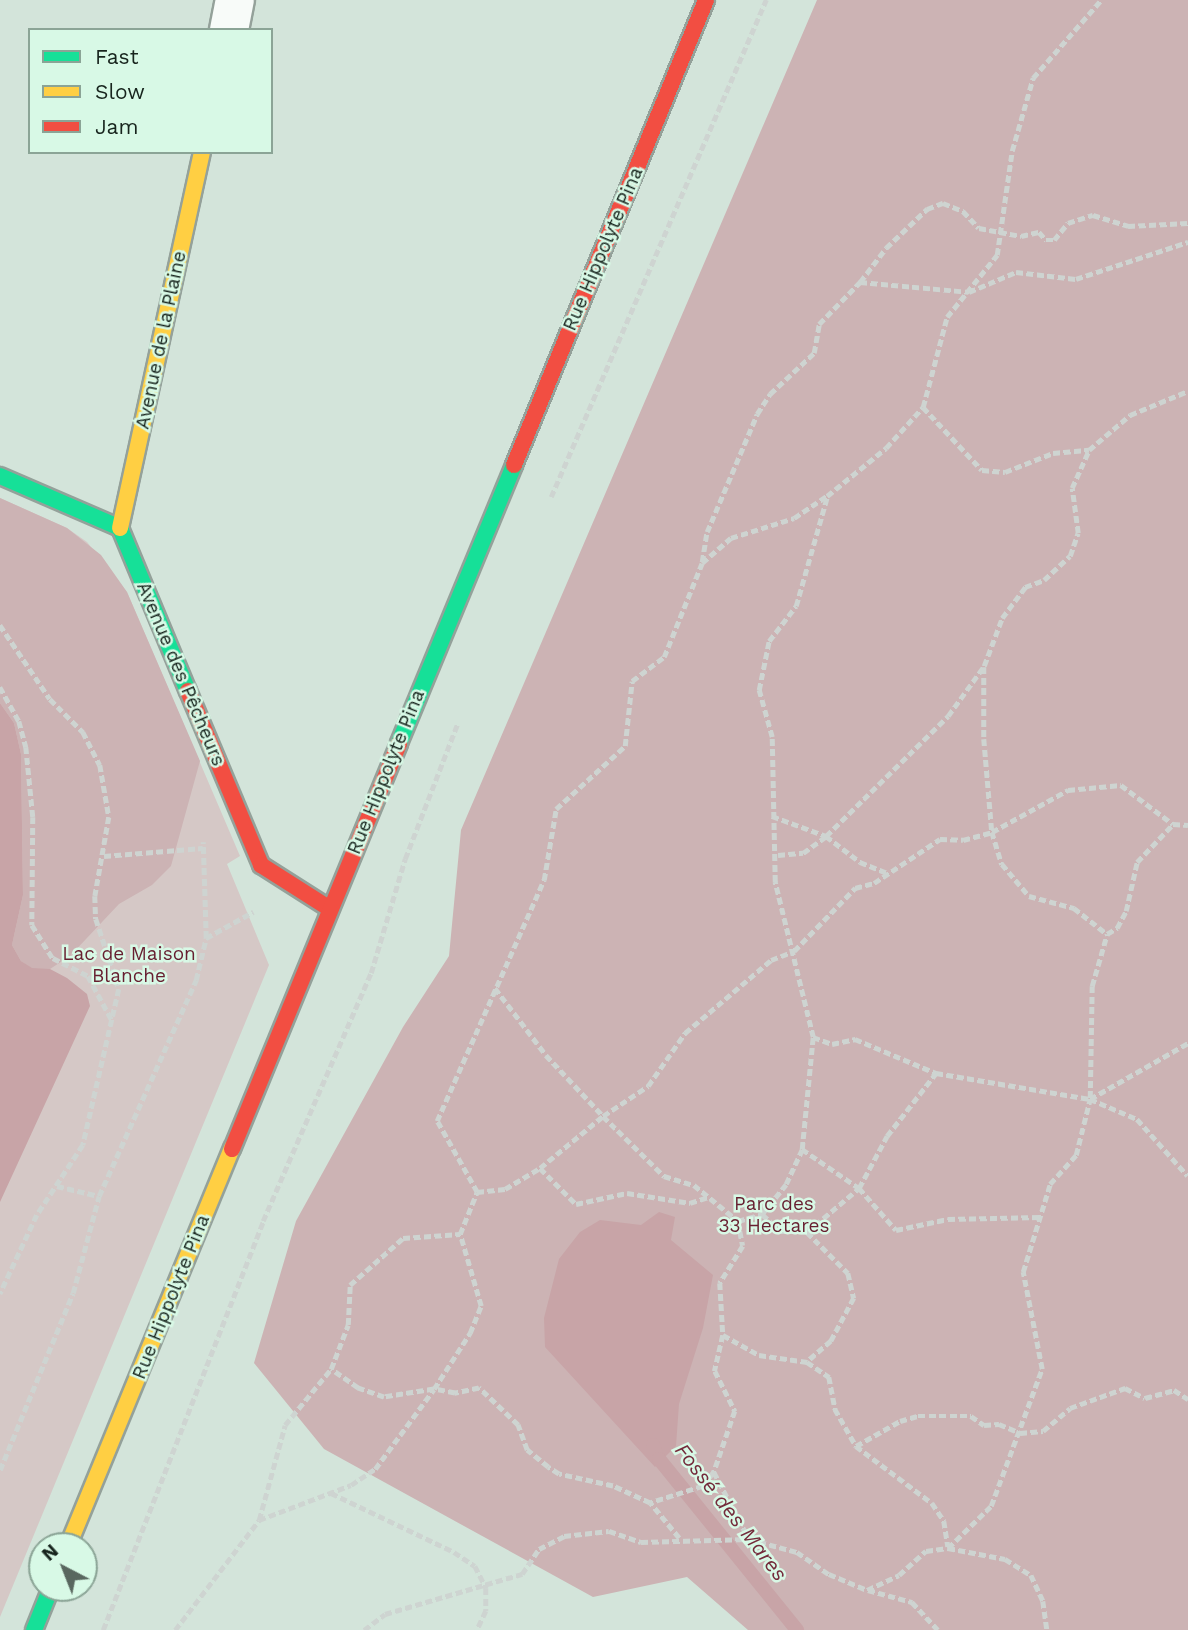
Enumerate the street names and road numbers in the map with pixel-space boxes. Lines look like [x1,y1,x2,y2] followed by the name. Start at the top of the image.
[558,164,648,334] street label: Rue Hippolyte Pina
[131,249,191,431] street label: Avenue de la Plaine
[132,578,230,770] street label: Avenue des Pêcheurs
[343,686,429,858] street label: Rue Hippolyte Pina
[128,1211,214,1383] street label: Rue Hippolyte Pina

